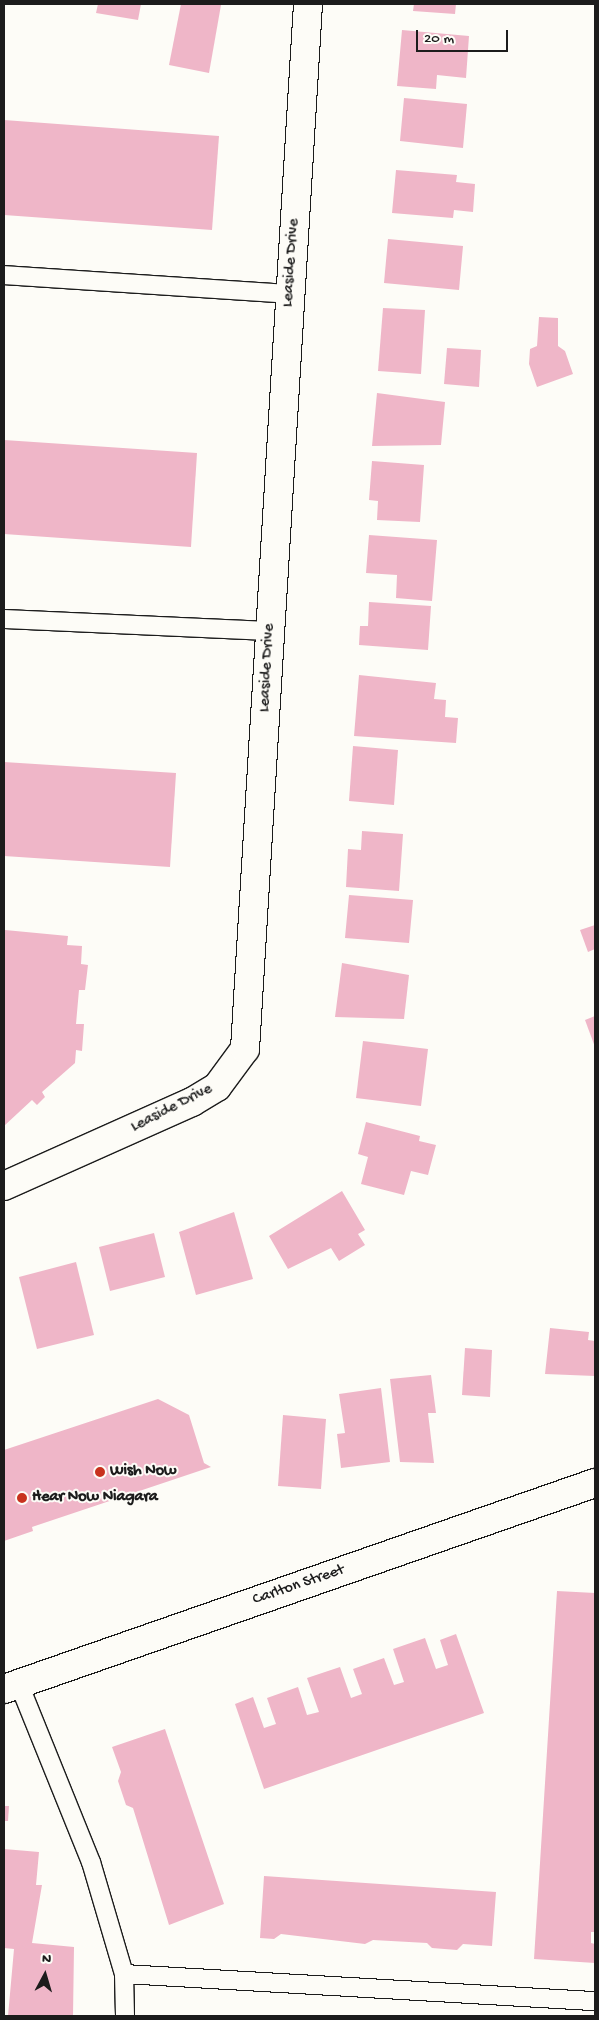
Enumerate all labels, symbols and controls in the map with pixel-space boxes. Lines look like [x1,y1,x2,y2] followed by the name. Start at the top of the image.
[419,20,512,52] scale bar
[424,30,454,48] text: 20 m
[279,218,305,308] street label: Leaside Drive
[256,623,280,713] street label: Leaside Drive
[128,1080,216,1138] street label: Leaside Drive
[110,1462,176,1482] place label: Wish Now
[94,1466,106,1478] marker: Wish Now
[32,1488,158,1508] place label: Hear Now Niagara
[16,1492,28,1504] marker: Hear Now Niagara
[251,1561,347,1611] street label: Carlton Street
[20,1950,70,2000] north arrow
[41,1951,52,1969] text: N

